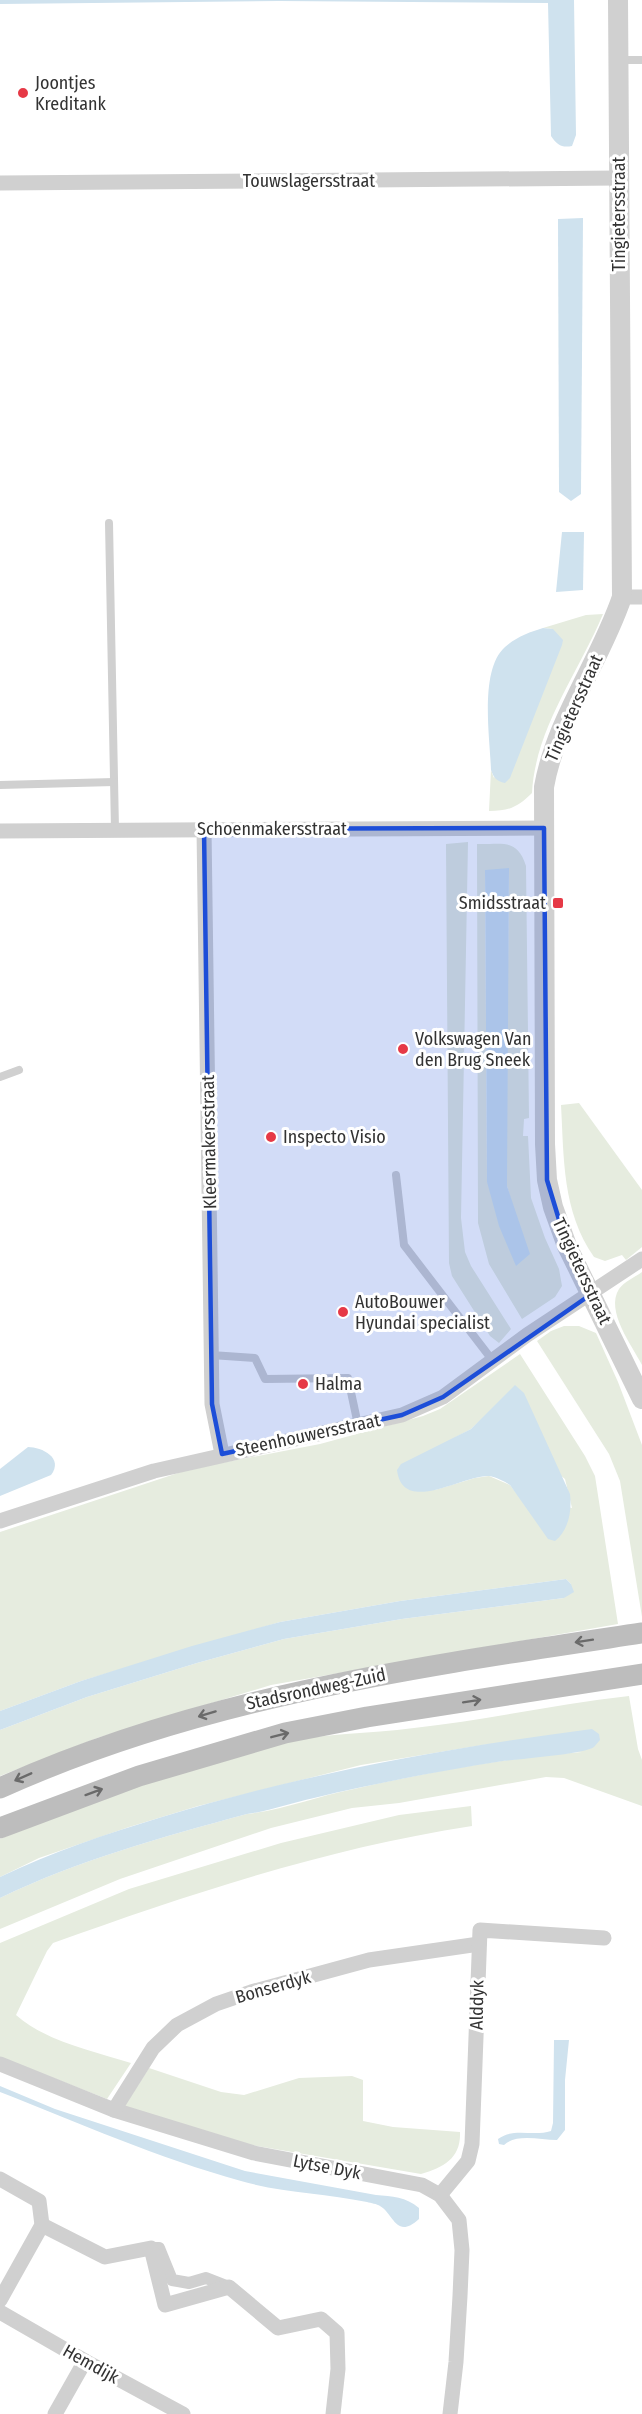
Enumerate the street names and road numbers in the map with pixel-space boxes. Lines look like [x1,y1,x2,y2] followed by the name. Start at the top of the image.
[608,156,630,272] street label: Tingietersstraat
[243,170,375,192] street label: Touwslagersstraat
[541,651,607,765] street label: Tingietersstraat
[197,818,347,840] street label: Schoenmakersstraat
[197,1075,221,1209] street label: Kleermakersstraat
[548,1214,616,1328] street label: Tingietersstraat
[234,1409,382,1461] street label: Steenhouwersstraat
[244,1663,388,1715] street label: Stadsrondweg-Zuid
[233,1966,314,2008] street label: Bonserdyk
[466,1979,488,2030] street label: Alddyk
[291,2150,363,2184] street label: Lytse Dyk
[59,2340,123,2389] street label: Hemdijk

